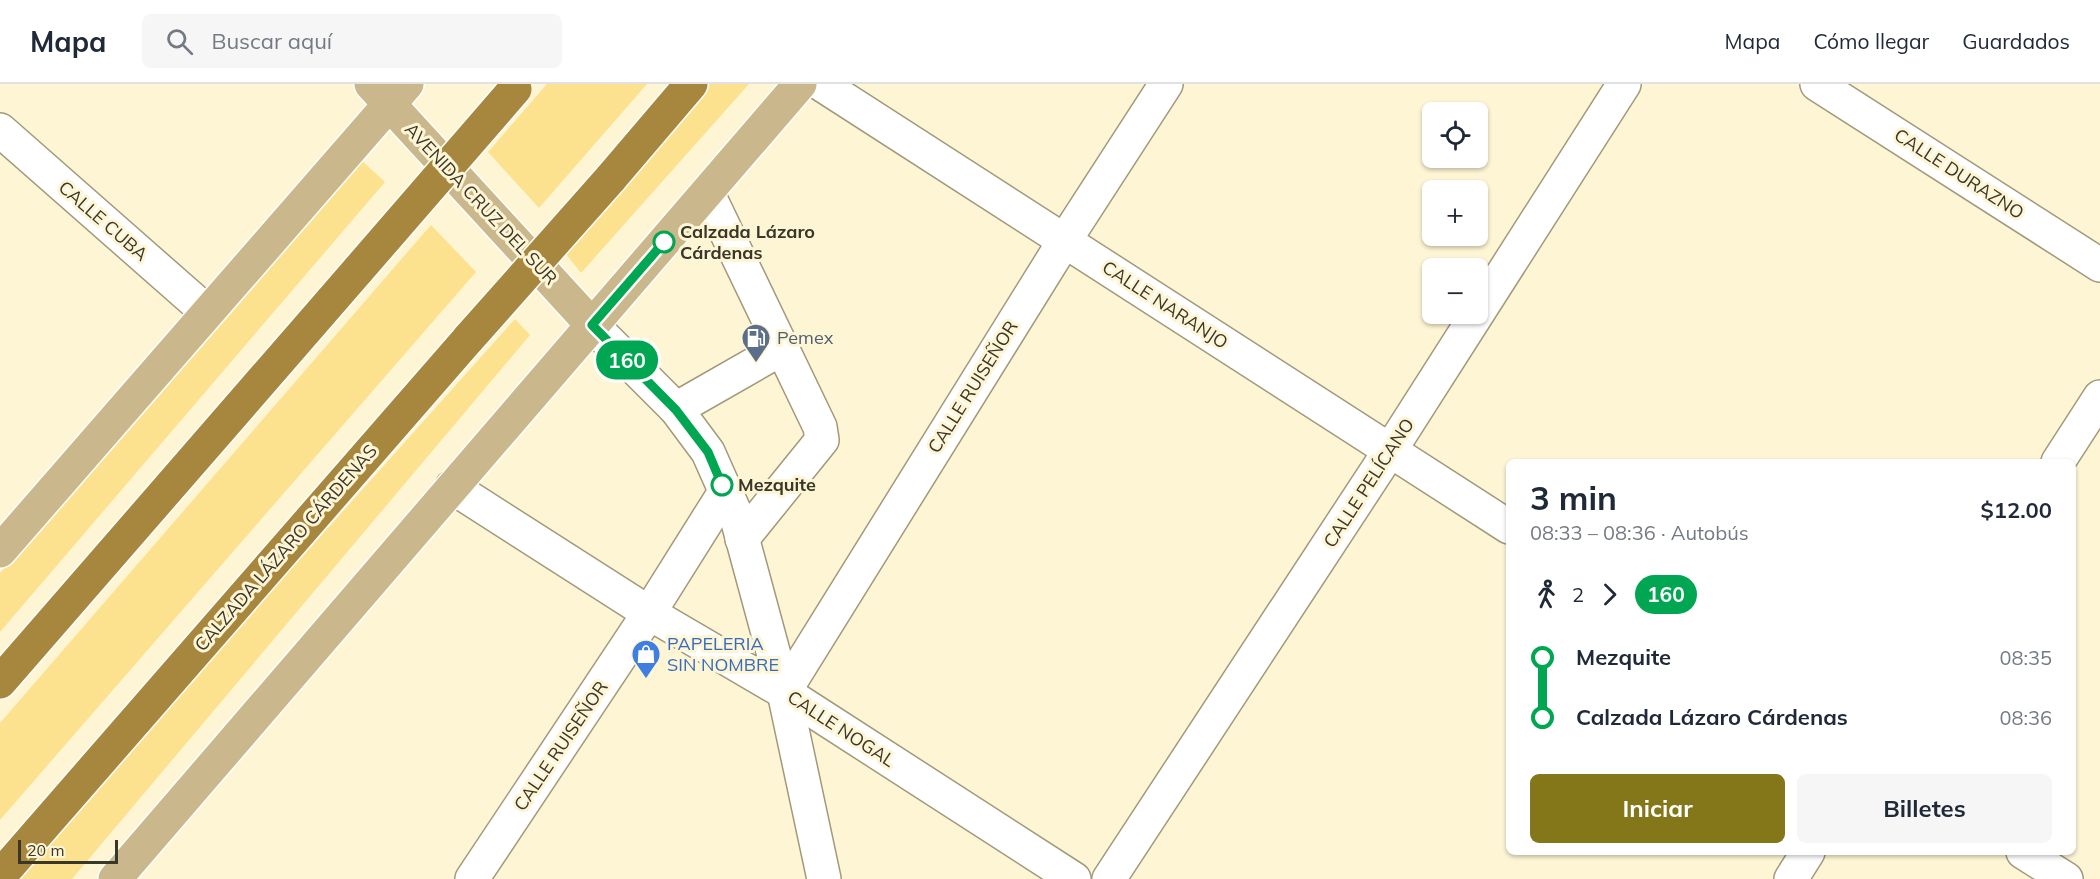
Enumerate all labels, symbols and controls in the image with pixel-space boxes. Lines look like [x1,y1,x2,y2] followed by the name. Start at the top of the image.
[142,14,562,68] search box
[30,24,106,59] text: Mapa
[163,25,196,58] icon: search
[211,27,332,55] text: Buscar aquí
[1725,28,1780,54] text: Mapa
[1813,28,1929,54] text: Cómo llegar
[1962,28,2070,54] text: Guardados
[1422,102,1488,324] map controls
[1422,102,1488,168] button: locate
[400,118,563,290] street label: AVENIDA CRUZ DEL SUR
[1890,123,2028,224] street label: CALLE DURAZNO
[54,176,153,266] street label: CALLE CUBA
[1422,180,1488,246] button: +
[680,220,815,264] place label: Calzada Lázaro Cárdenas
[653,231,675,253] marker: Calzada Lázaro Cárdenas
[1098,255,1233,354] street label: CALLE NARANJO
[1422,258,1488,324] button: −
[923,316,1023,457] street label: CALLE RUISEÑOR
[740,322,772,364] fuel station icon: Pemex
[777,326,834,349] place label: Pemex
[592,340,662,380] line badge: 160
[608,347,646,373] text: 160
[1318,414,1419,552] street label: CALLE PELÍCANO
[189,439,382,656] street label: CALZADA LÁZARO CÁRDENAS
[738,473,816,496] place label: Mezquite
[711,474,733,496] marker: Mezquite
[1530,477,1617,518] text: 3 min
[1981,496,2052,524] text: $12.00
[1530,520,1749,545] text: 08:33 – 08:36 · Autobús
[1530,578,1563,611] icon: walk
[1593,578,1626,611] icon: forward
[1647,581,1685,607] text: 160
[1572,582,1584,607] text: 2
[667,632,779,676] place label: PAPELERIA SIN NOMBRE
[630,638,662,680] shop icon: PAPELERIA SIN NOMBRE
[1576,643,1671,671] text: Mezquite
[1999,645,2052,670] text: 08:35
[509,676,613,815] street label: CALLE RUISEÑOR
[783,685,900,772] street label: CALLE NOGAL
[1576,703,1848,731] text: Calzada Lázaro Cárdenas
[1999,705,2052,730] text: 08:36
[1530,774,1785,843] button: Iniciar
[1797,774,2052,843] button: Billetes
[18,837,118,864] scale bar
[27,840,64,860] text: 20 m

